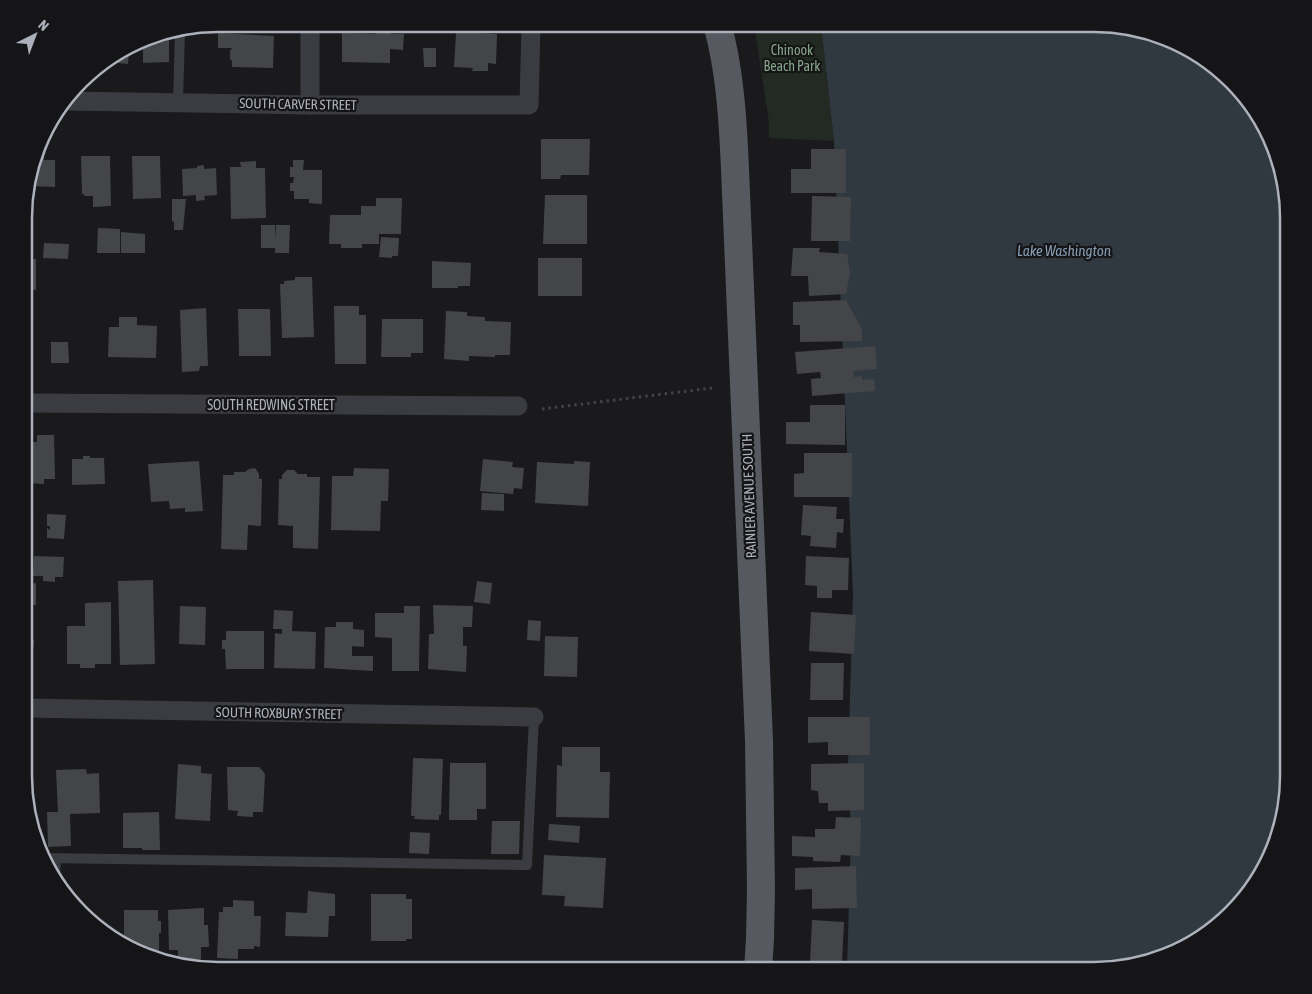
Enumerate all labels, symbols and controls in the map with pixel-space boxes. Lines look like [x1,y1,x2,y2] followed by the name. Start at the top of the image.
[10,10,60,60] north arrow
[35,17,52,34] text: N
[764,42,820,74] park label: Chinook Beach Park
[239,95,357,113] street label: SOUTH CARVER STREET
[1017,242,1111,259] water label: Lake Washington
[207,397,335,413] street label: SOUTH REDWING STREET
[739,433,759,559] street label: RAINIER AVENUE SOUTH
[216,704,342,722] street label: SOUTH ROXBURY STREET

